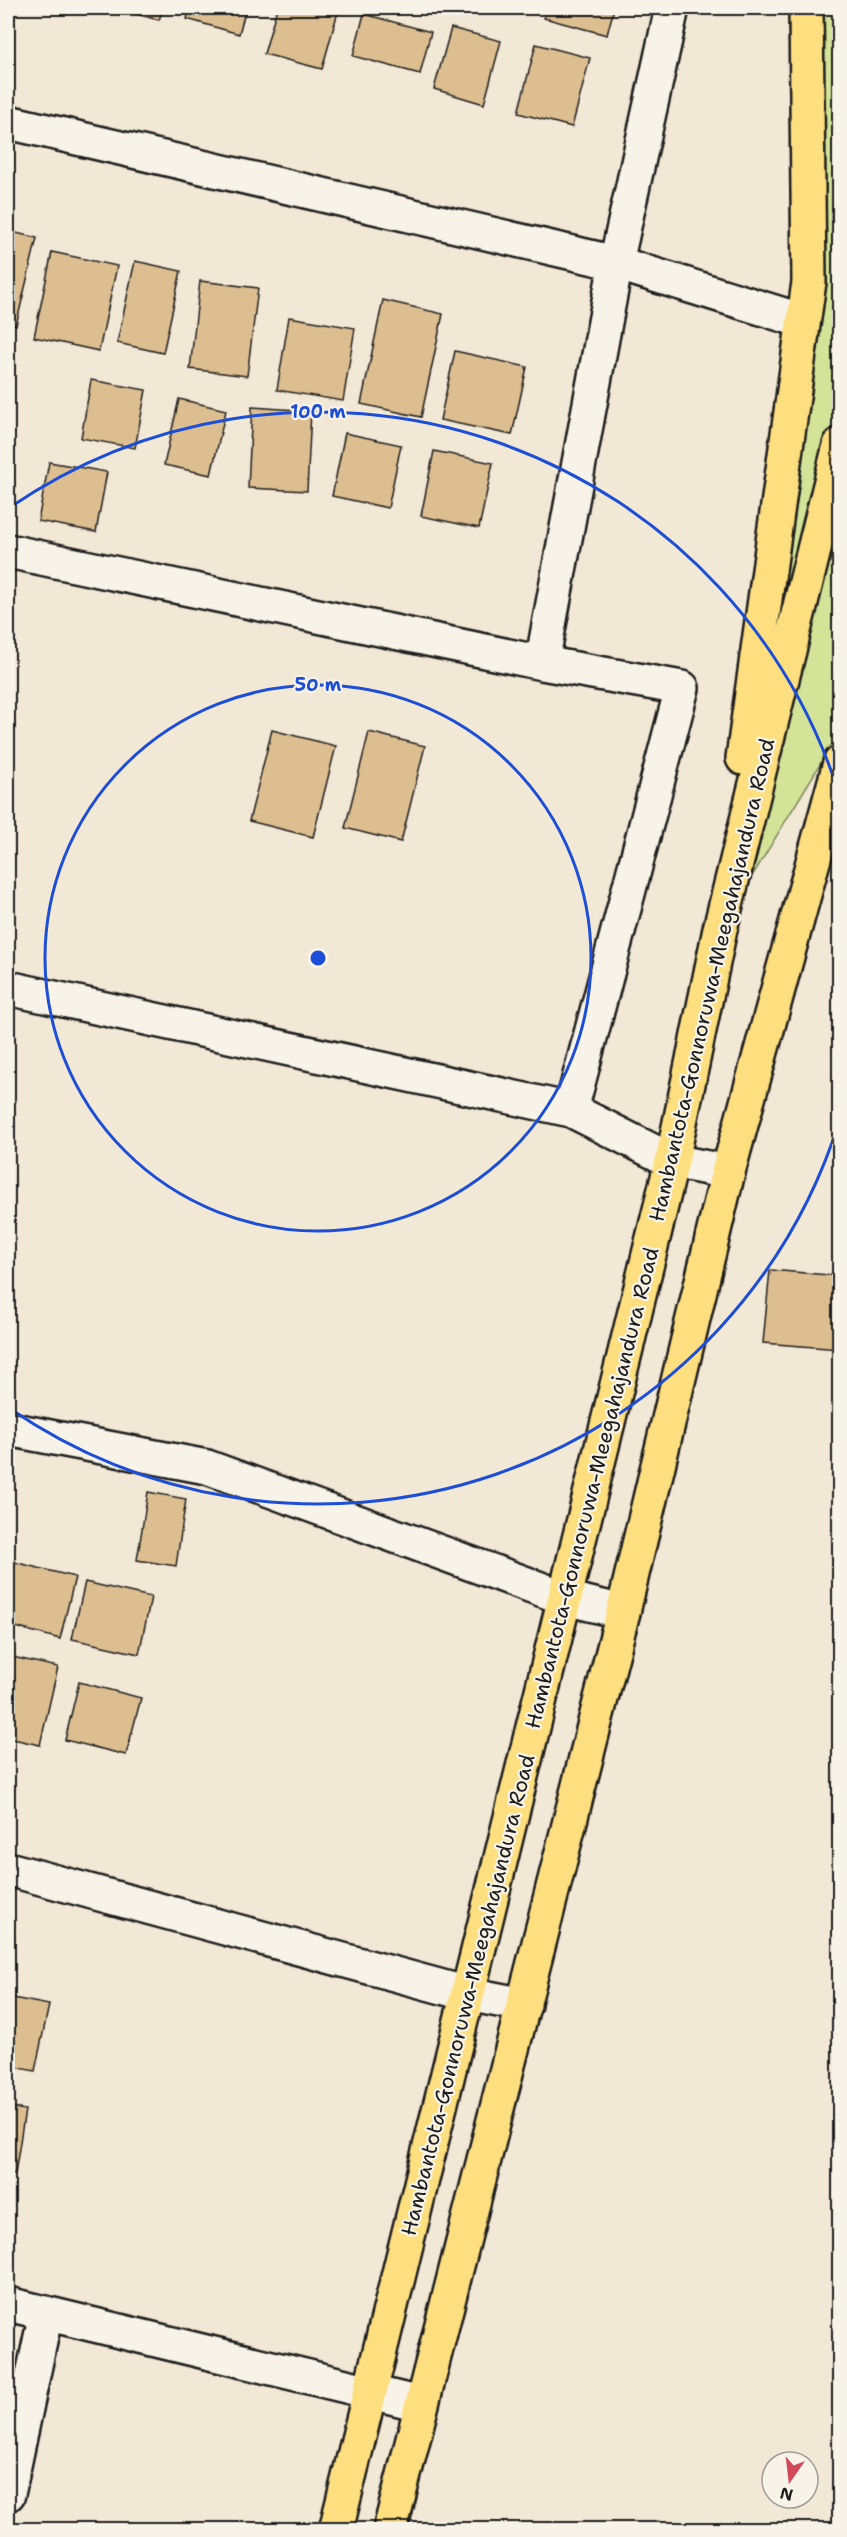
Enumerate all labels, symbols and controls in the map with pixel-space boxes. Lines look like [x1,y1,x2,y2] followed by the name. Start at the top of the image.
[290,400,346,424] text: 100 m
[295,673,342,697] text: 50 m
[643,736,781,1224] street label: Hambantota-Gonnoruwa-Meegahajandura Road
[308,948,328,968] centre of rings
[519,1244,665,1732] street label: Hambantota-Gonnoruwa-Meegahajandura Road
[395,1751,541,2239] street label: Hambantota-Gonnoruwa-Meegahajandura Road
[760,2450,820,2510] north arrow
[778,2482,795,2506] text: N

